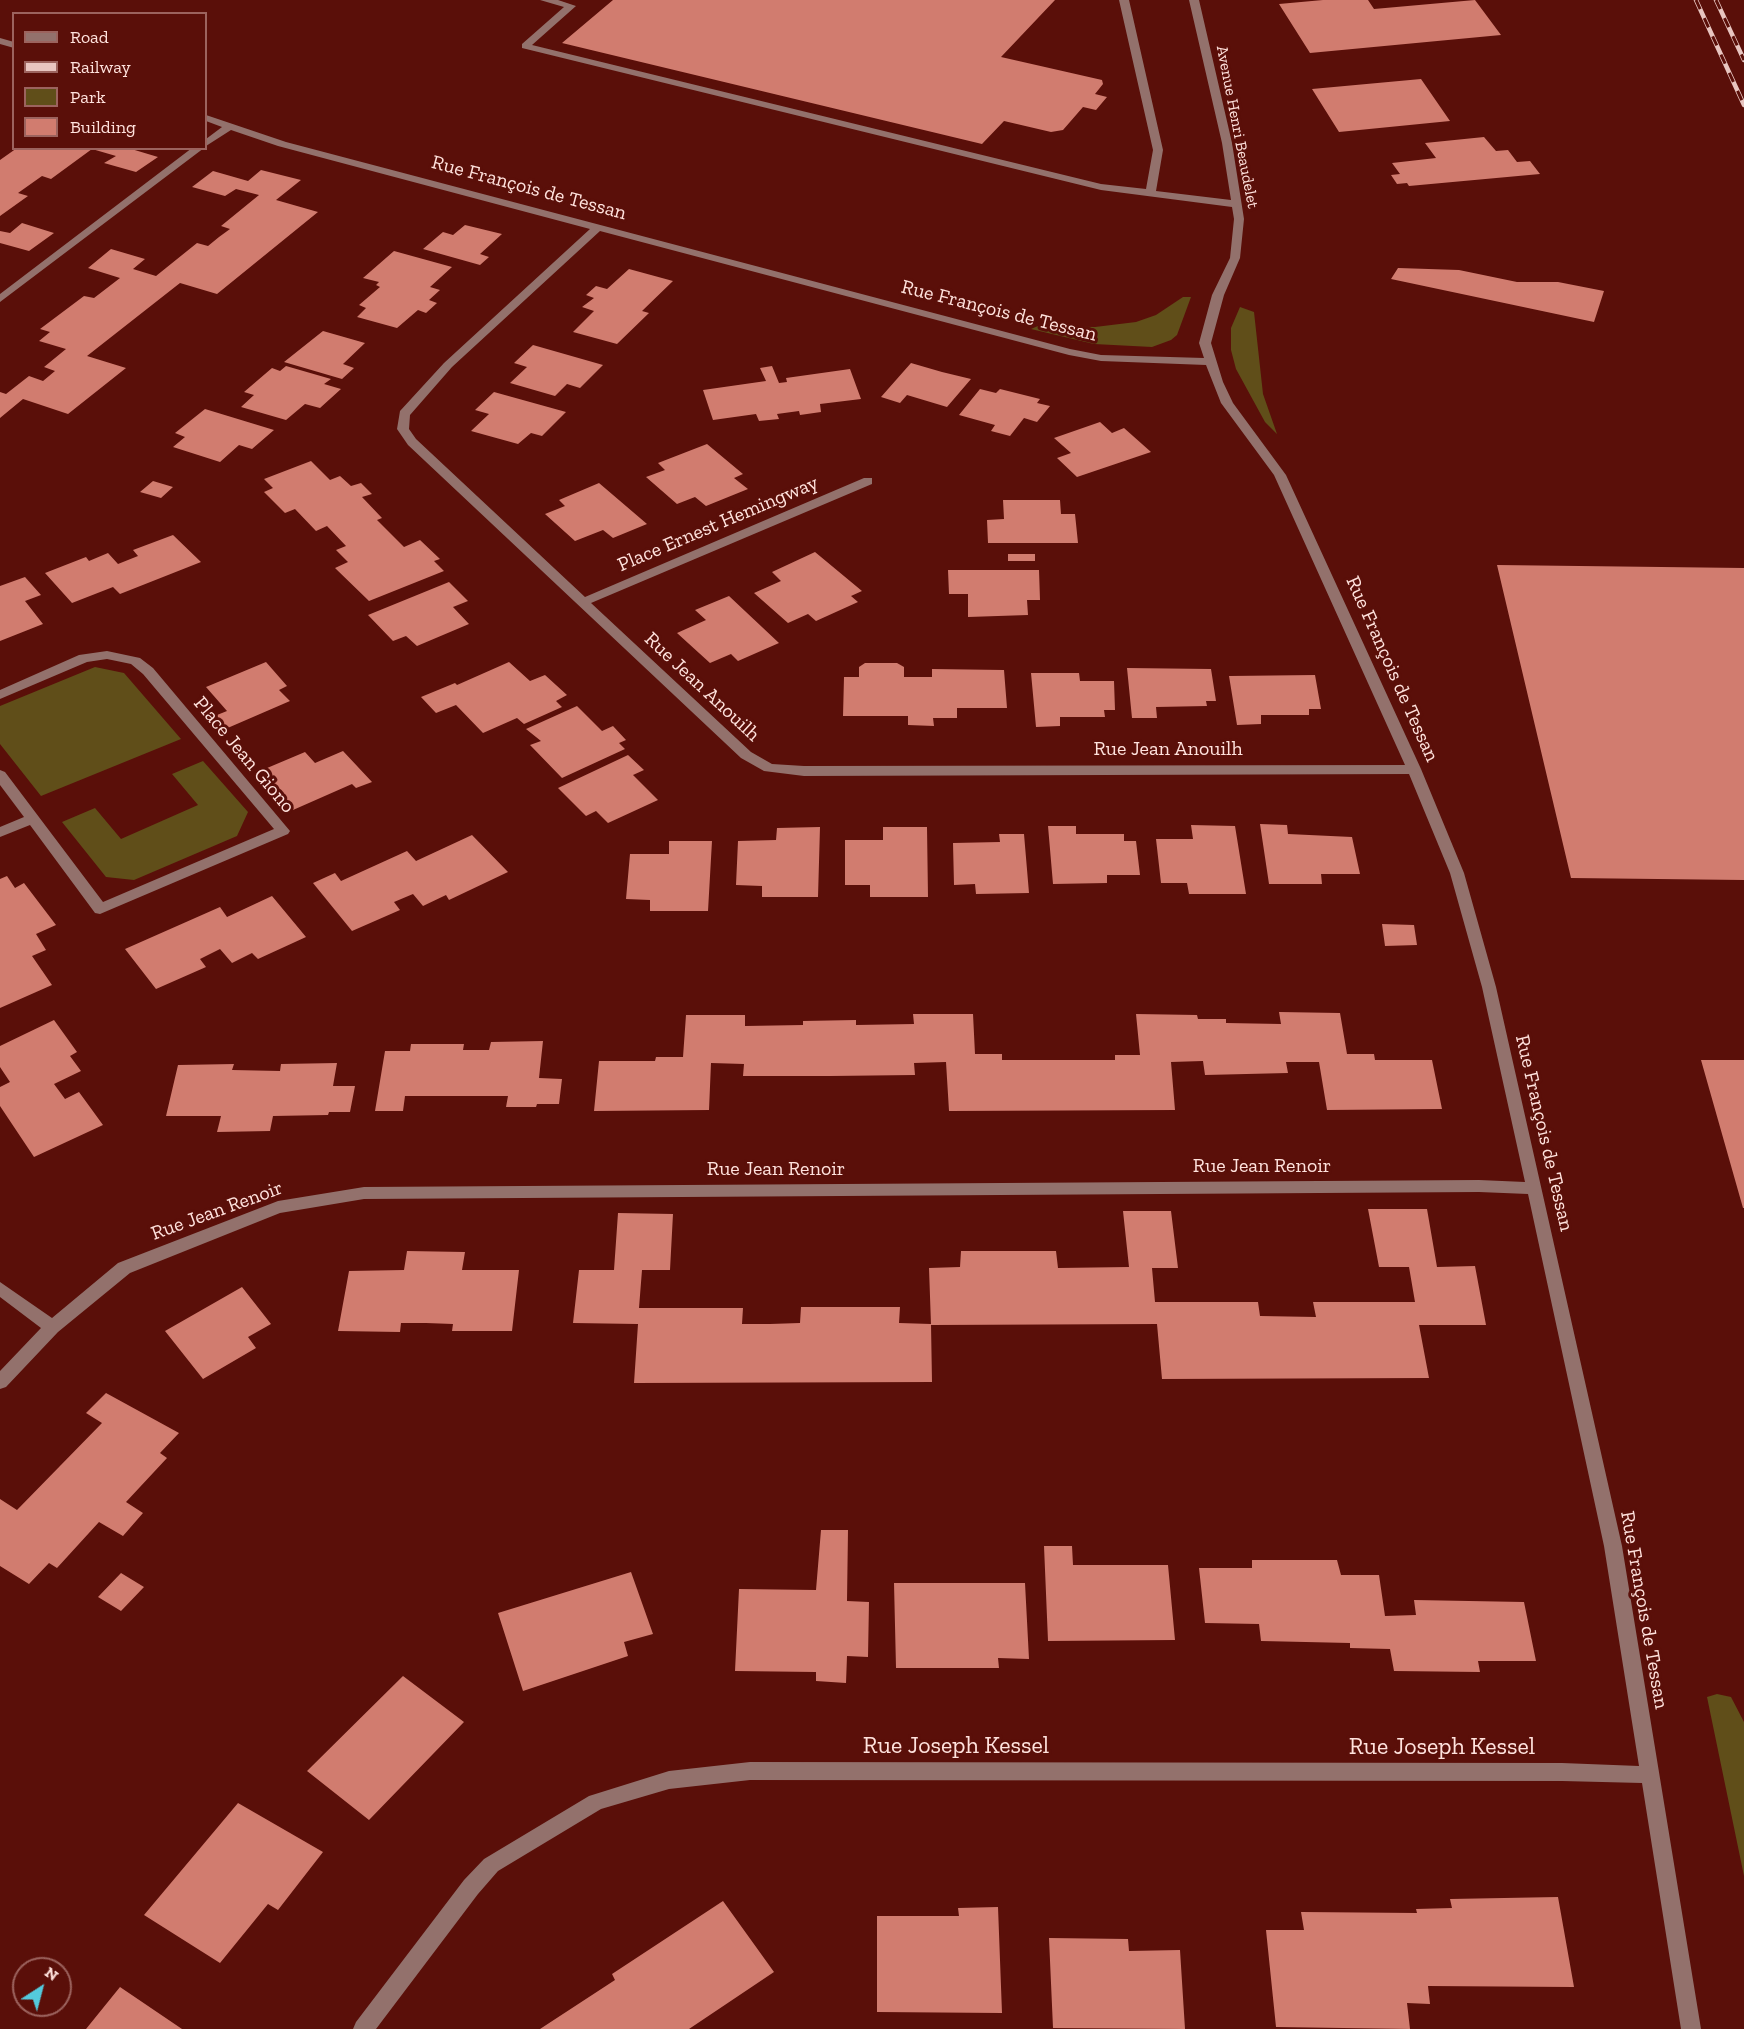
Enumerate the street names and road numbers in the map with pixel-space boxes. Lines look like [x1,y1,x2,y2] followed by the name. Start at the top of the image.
[1212,44,1262,210] street label: Avenue Henri Beaudelet
[429,150,629,226] street label: Rue François de Tessan
[899,275,1099,347] street label: Rue François de Tessan
[614,471,822,577] street label: Place Ernest Hemingway
[1340,572,1444,766] street label: Rue François de Tessan
[639,627,765,747] street label: Rue Jean Anouilh
[188,692,300,818] street label: Place Jean Giono
[1093,737,1243,761] street label: Rue Jean Anouilh
[1510,1033,1578,1233] street label: Rue François de Tessan
[1193,1154,1331,1178] street label: Rue Jean Renoir
[707,1157,845,1181] street label: Rue Jean Renoir
[148,1176,286,1246] street label: Rue Jean Renoir
[1615,1509,1673,1711] street label: Rue François de Tessan
[863,1732,1049,1760] street label: Rue Joseph Kessel
[1349,1733,1535,1761] street label: Rue Joseph Kessel

